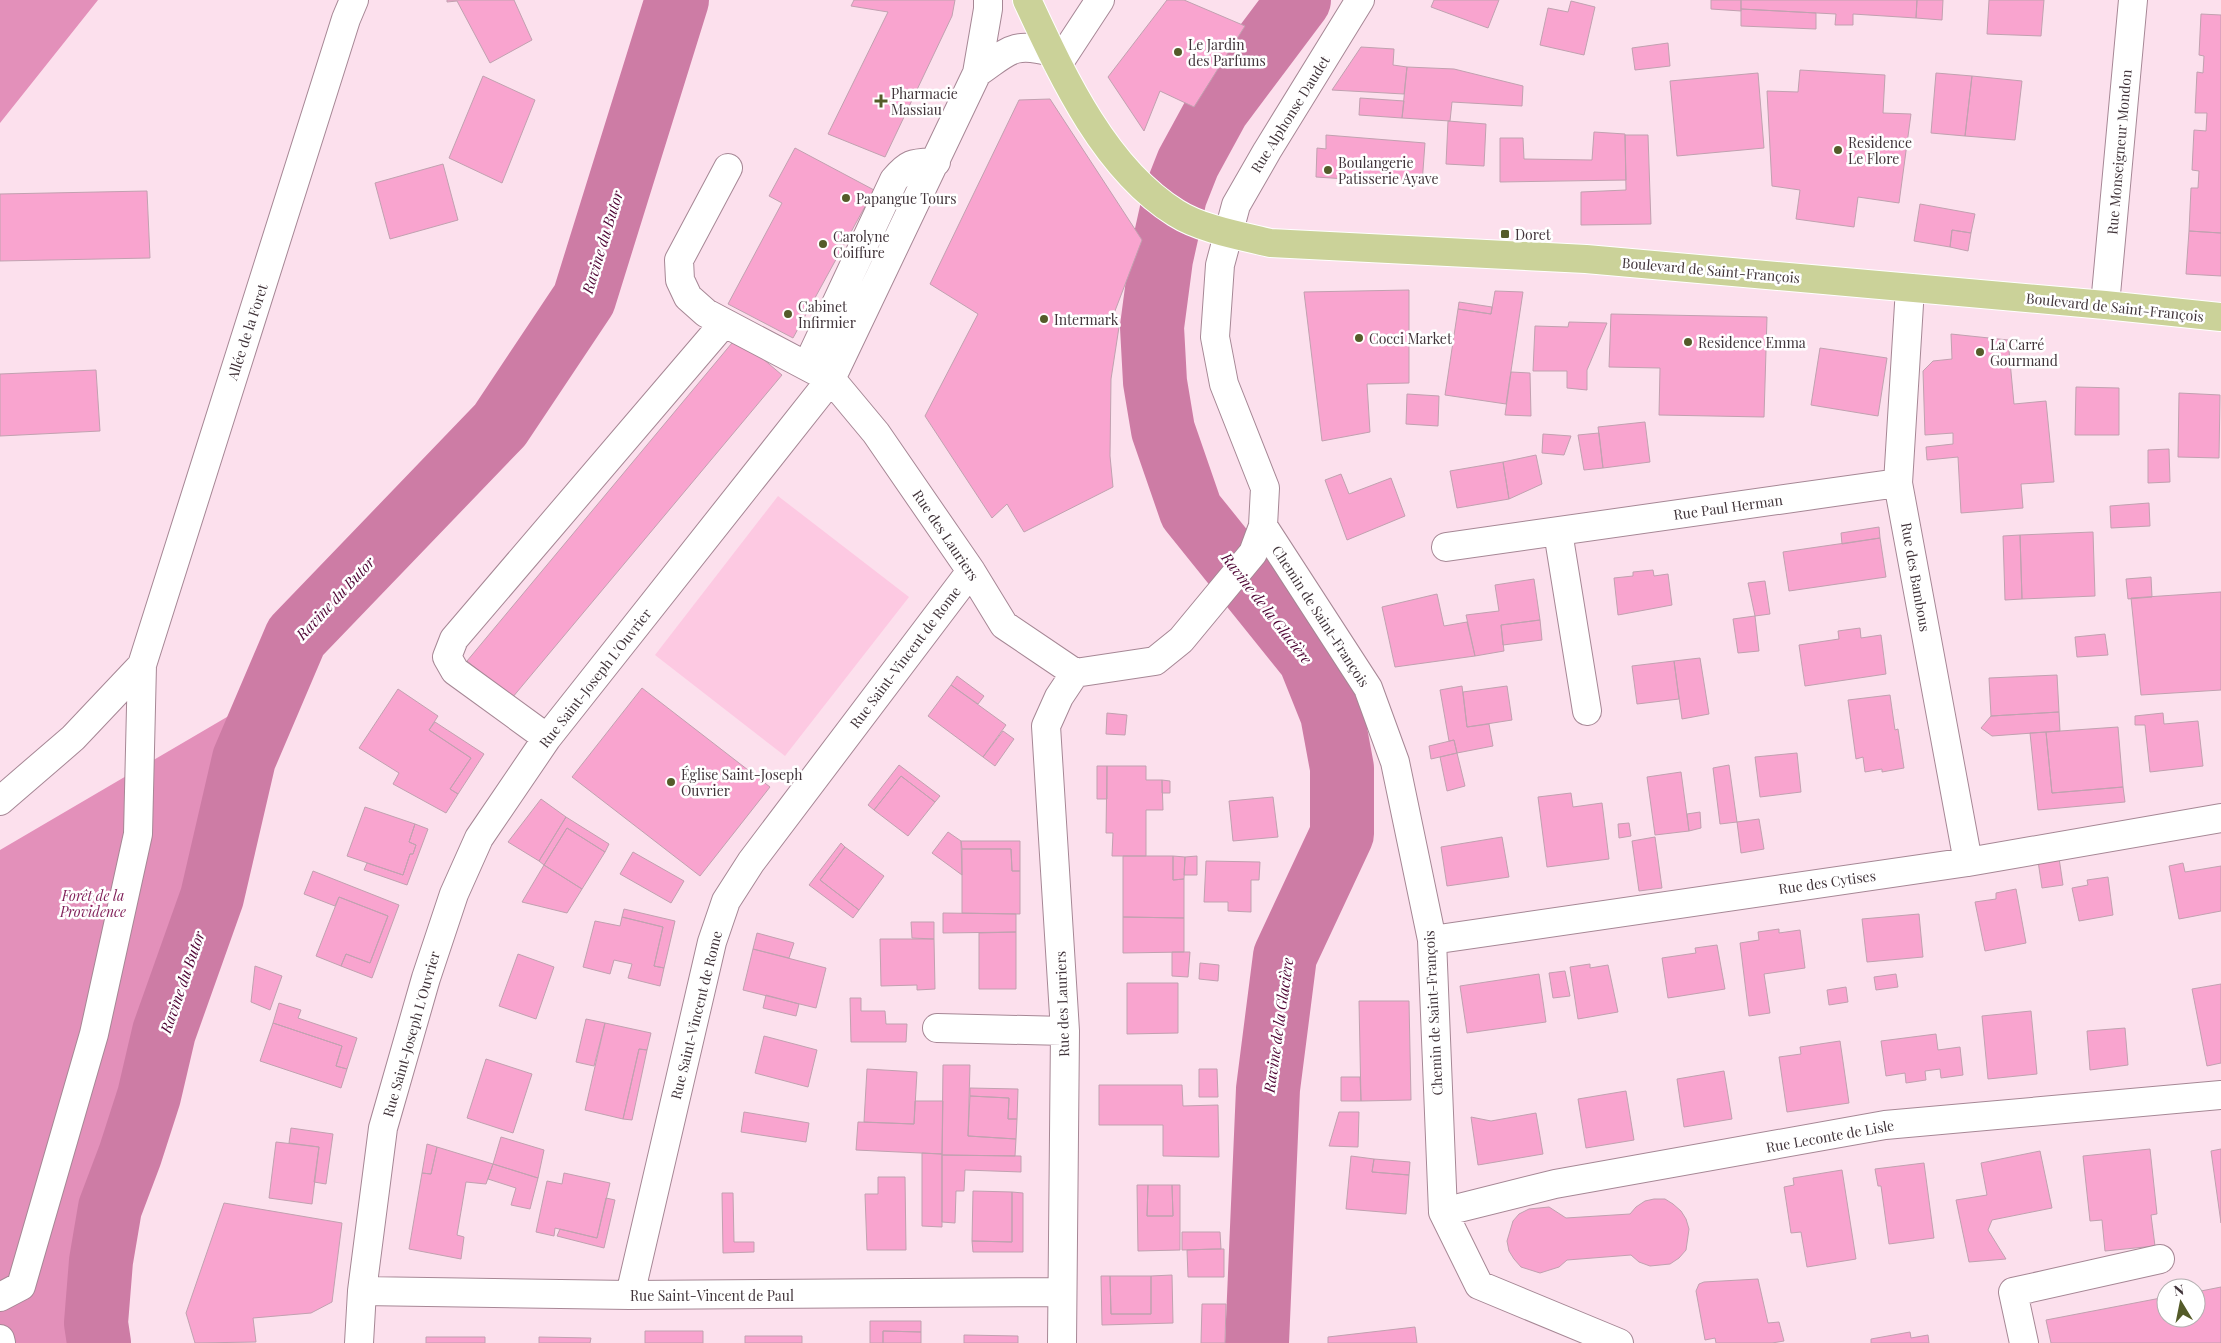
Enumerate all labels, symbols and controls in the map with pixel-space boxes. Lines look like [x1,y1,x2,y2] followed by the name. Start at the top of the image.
[1188,35,1266,70] place label: Le Jardin des Parfums
[1172,46,1184,58] marker: Le Jardin des Parfums
[1246,51,1334,176] street label: Rue Alphonse Daudet
[2102,68,2136,235] street label: Rue Monseigneur Mondon
[891,84,958,119] place label: Pharmacie Massiau
[875,95,887,107] marker: Pharmacie Massiau
[1848,133,1912,168] place label: Residence Le Flore
[1832,144,1844,156] marker: Residence Le Flore
[1338,153,1439,188] place label: Boulangerie Patisserie Ayave
[1322,164,1334,176] marker: Boulangerie Patisserie Ayave
[577,188,627,297] water label: Ravine du Butor
[856,189,957,208] place label: Papangue Tours
[840,192,852,204] marker: Papangue Tours
[1515,225,1552,244] place label: Doret
[833,227,890,262] place label: Carolyne Coiffure
[1499,228,1511,240] marker: Doret
[817,238,829,250] marker: Carolyne Coiffure
[1621,253,1801,287] street label: Boulevard de Saint-François
[222,280,272,384] street label: Allée de la Foret
[2025,288,2205,326] street label: Boulevard de Saint-François
[798,297,857,332] place label: Cabinet Infirmier
[782,308,794,320] marker: Cabinet Infirmier
[1054,310,1119,329] place label: Intermark
[1038,313,1050,325] marker: Intermark
[1369,329,1453,348] place label: Cocci Market
[1353,332,1365,344] marker: Cocci Market
[1698,333,1806,352] place label: Residence Emma
[1990,335,2058,370] place label: La Carré Gourmand
[1682,336,1694,348] marker: Residence Emma
[1974,346,1986,358] marker: La Carré Gourmand
[908,486,984,584] street label: Rue des Lauriers
[1672,490,1784,524] street label: Rue Paul Herman
[1897,521,1935,633] street label: Rue des Bambous
[1268,541,1374,691] street label: Chemin de Saint-François
[1217,547,1317,668] water label: Ravine de la Glacière
[291,552,379,644] water label: Ravine du Butor
[845,582,965,732] street label: Rue Saint-Vincent de Rome
[535,604,656,752] street label: Rue Saint-Joseph L'Ouvrier
[681,765,803,800] place label: Église Saint-Joseph Ouvrier
[665,776,677,788] marker: Église Saint-Joseph Ouvrier
[1777,866,1877,898] street label: Rue des Cytises
[59,886,126,921] park label: Forêt de la Providence
[155,928,209,1037] water label: Ravine du Butor
[666,929,726,1101] street label: Rue Saint-Vincent de Rome
[1419,930,1447,1096] street label: Chemin de Saint-François
[378,948,444,1119] street label: Rue Saint-Joseph L'Ouvrier
[1051,951,1073,1057] street label: Rue des Lauriers
[1258,956,1297,1095] water label: Ravine de la Glacière
[1764,1115,1896,1157] street label: Rue Leconte de Lisle
[2156,1278,2206,1328] north arrow
[2172,1279,2185,1300] text: N
[630,1286,794,1305] street label: Rue Saint-Vincent de Paul

